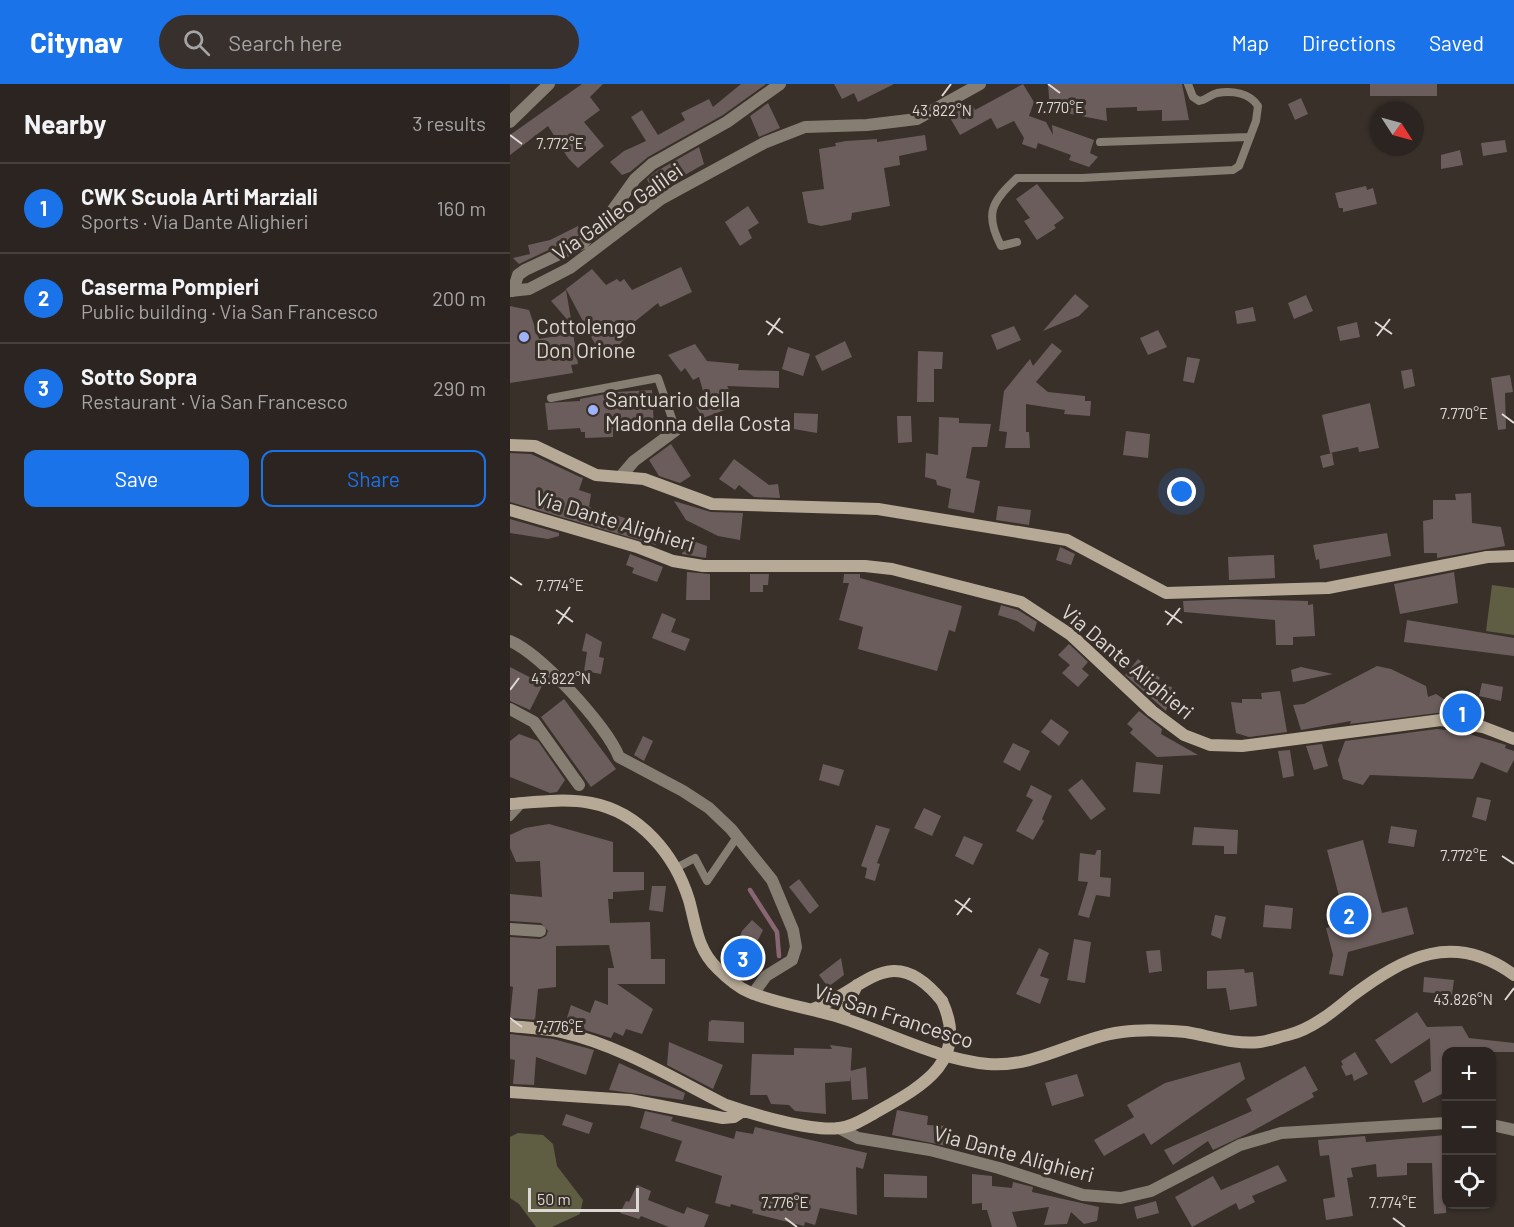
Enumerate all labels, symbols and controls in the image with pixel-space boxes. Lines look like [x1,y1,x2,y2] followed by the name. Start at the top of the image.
[159,15,579,69] search box
[30,25,123,59] text: Citynav
[180,26,213,59] icon: search
[228,29,343,55] text: Search here
[1232,30,1269,55] text: Map
[1302,30,1396,55] text: Directions
[1429,30,1484,55] text: Saved
[1036,98,1084,116] text: 7.770°E
[912,101,972,119] text: 43.822°N
[1370,102,1424,156] north arrow
[24,108,106,139] text: Nearby
[412,111,486,135] text: 3 results
[536,134,584,152] text: 7.772°E
[547,157,687,265] street label: Via Galileo Galilei
[81,183,318,209] text: CWK Scuola Arti Marziali
[40,196,47,220] text: 1
[437,196,486,220] text: 160 m
[81,209,309,233] text: Sports · Via Dante Alighieri
[81,273,259,299] text: Caserma Pompieri
[38,286,49,310] text: 2
[432,286,486,310] text: 200 m
[81,299,378,323] text: Public building · Via San Francesco
[536,313,637,362] place label: Cottolengo Don Orione
[517,330,531,344] marker: Cottolengo Don Orione
[81,363,197,389] text: Sotto Sopra
[38,376,49,400] text: 3
[433,376,486,400] text: 290 m
[605,386,791,435] place label: Santuario della Madonna della Costa
[81,389,348,413] text: Restaurant · Via San Francesco
[586,403,600,417] marker: Santuario della Madonna della Costa
[1440,404,1488,422] text: 7.770°E
[24,450,249,507] button: Save
[261,450,486,507] button: Share
[1167,477,1196,506] your location
[532,484,698,556] street label: Via Dante Alighieri
[536,576,584,594] text: 7.774°E
[1057,598,1199,724] street label: Via Dante Alighieri
[531,669,591,687] text: 43.822°N
[1442,690,1482,736] pin: 1
[1440,846,1488,864] text: 7.772°E
[1330,892,1368,938] pin: 2
[724,936,762,980] pin: 3
[811,977,977,1053] street label: Via San Francesco
[1433,990,1493,1008] text: 43.826°N
[536,1017,584,1035] text: 7.776°E
[1442,1047,1496,1209] map controls
[1442,1047,1496,1101] button: +
[1442,1101,1496,1155] button: −
[931,1120,1097,1186] street label: Via Dante Alighieri
[1442,1155,1496,1209] button: locate
[528,1185,639,1212] scale bar
[537,1189,571,1208] text: 50 m
[761,1193,809,1211] text: 7.776°E
[1369,1193,1417,1211] text: 7.774°E

